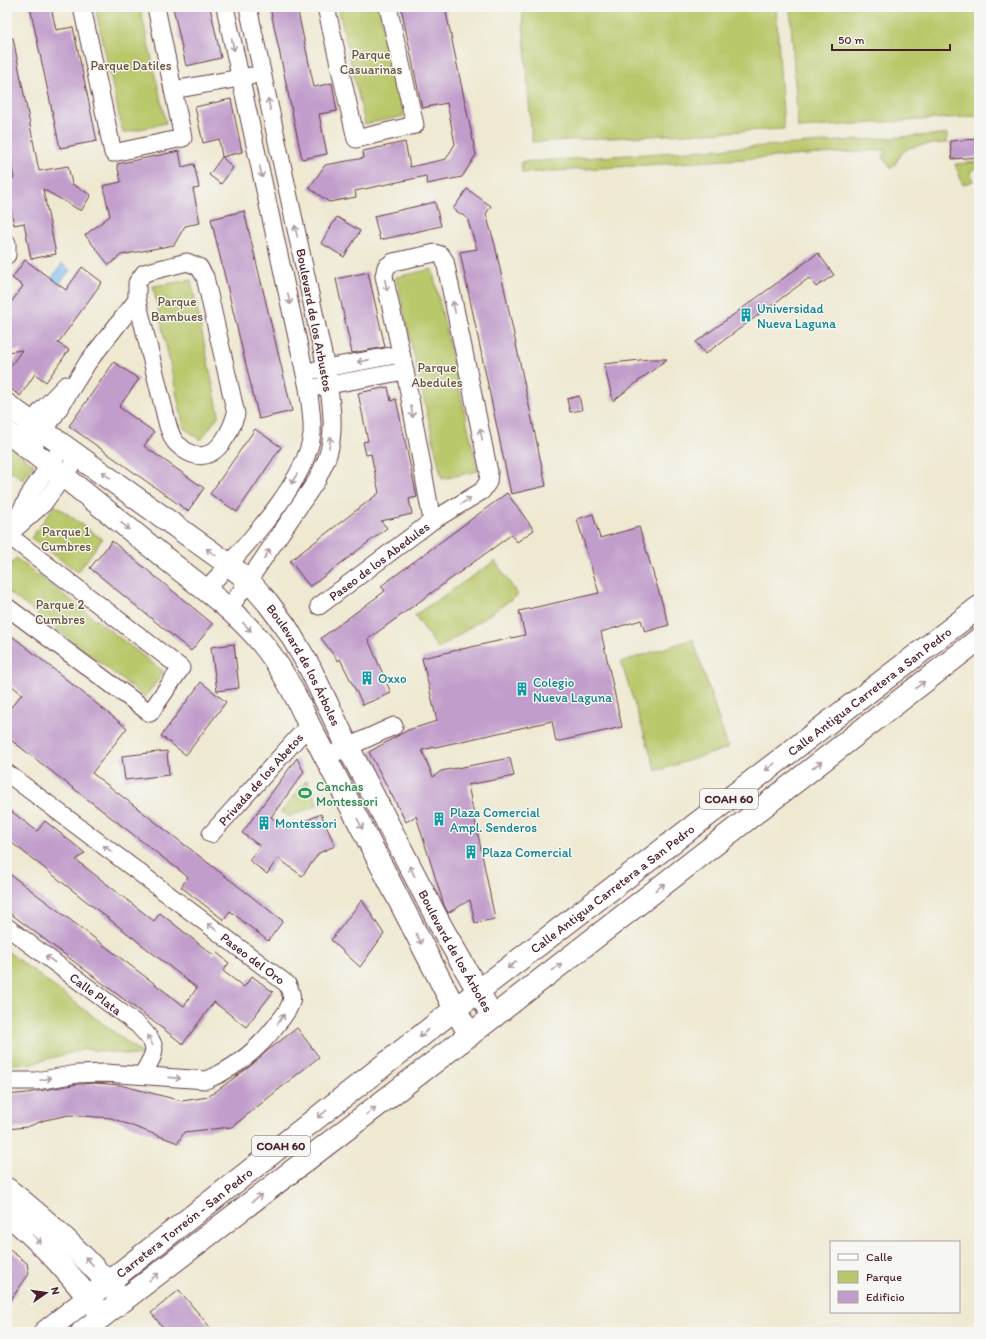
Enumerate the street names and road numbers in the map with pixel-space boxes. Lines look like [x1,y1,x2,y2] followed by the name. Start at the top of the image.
[293,247,336,393] street label: Boulevard de los Arbustos
[326,519,433,604] street label: Paseo de los Abedules
[263,601,344,728] street label: Boulevard de los Árboles
[785,624,955,759] street label: Calle Antigua Carretera a San Pedro
[215,730,306,829] street label: Privada de los Abetos
[700,789,758,809] road number: COAH 60
[528,821,698,956] street label: Calle Antigua Carretera a San Pedro
[415,887,496,1015] street label: Boulevard de los Árboles
[218,930,288,988] street label: Paseo del Oro
[67,970,125,1018] street label: Calle Plata
[252,1136,310,1156] road number: COAH 60
[113,1164,256,1281] street label: Carretera Torreón - San Pedro

